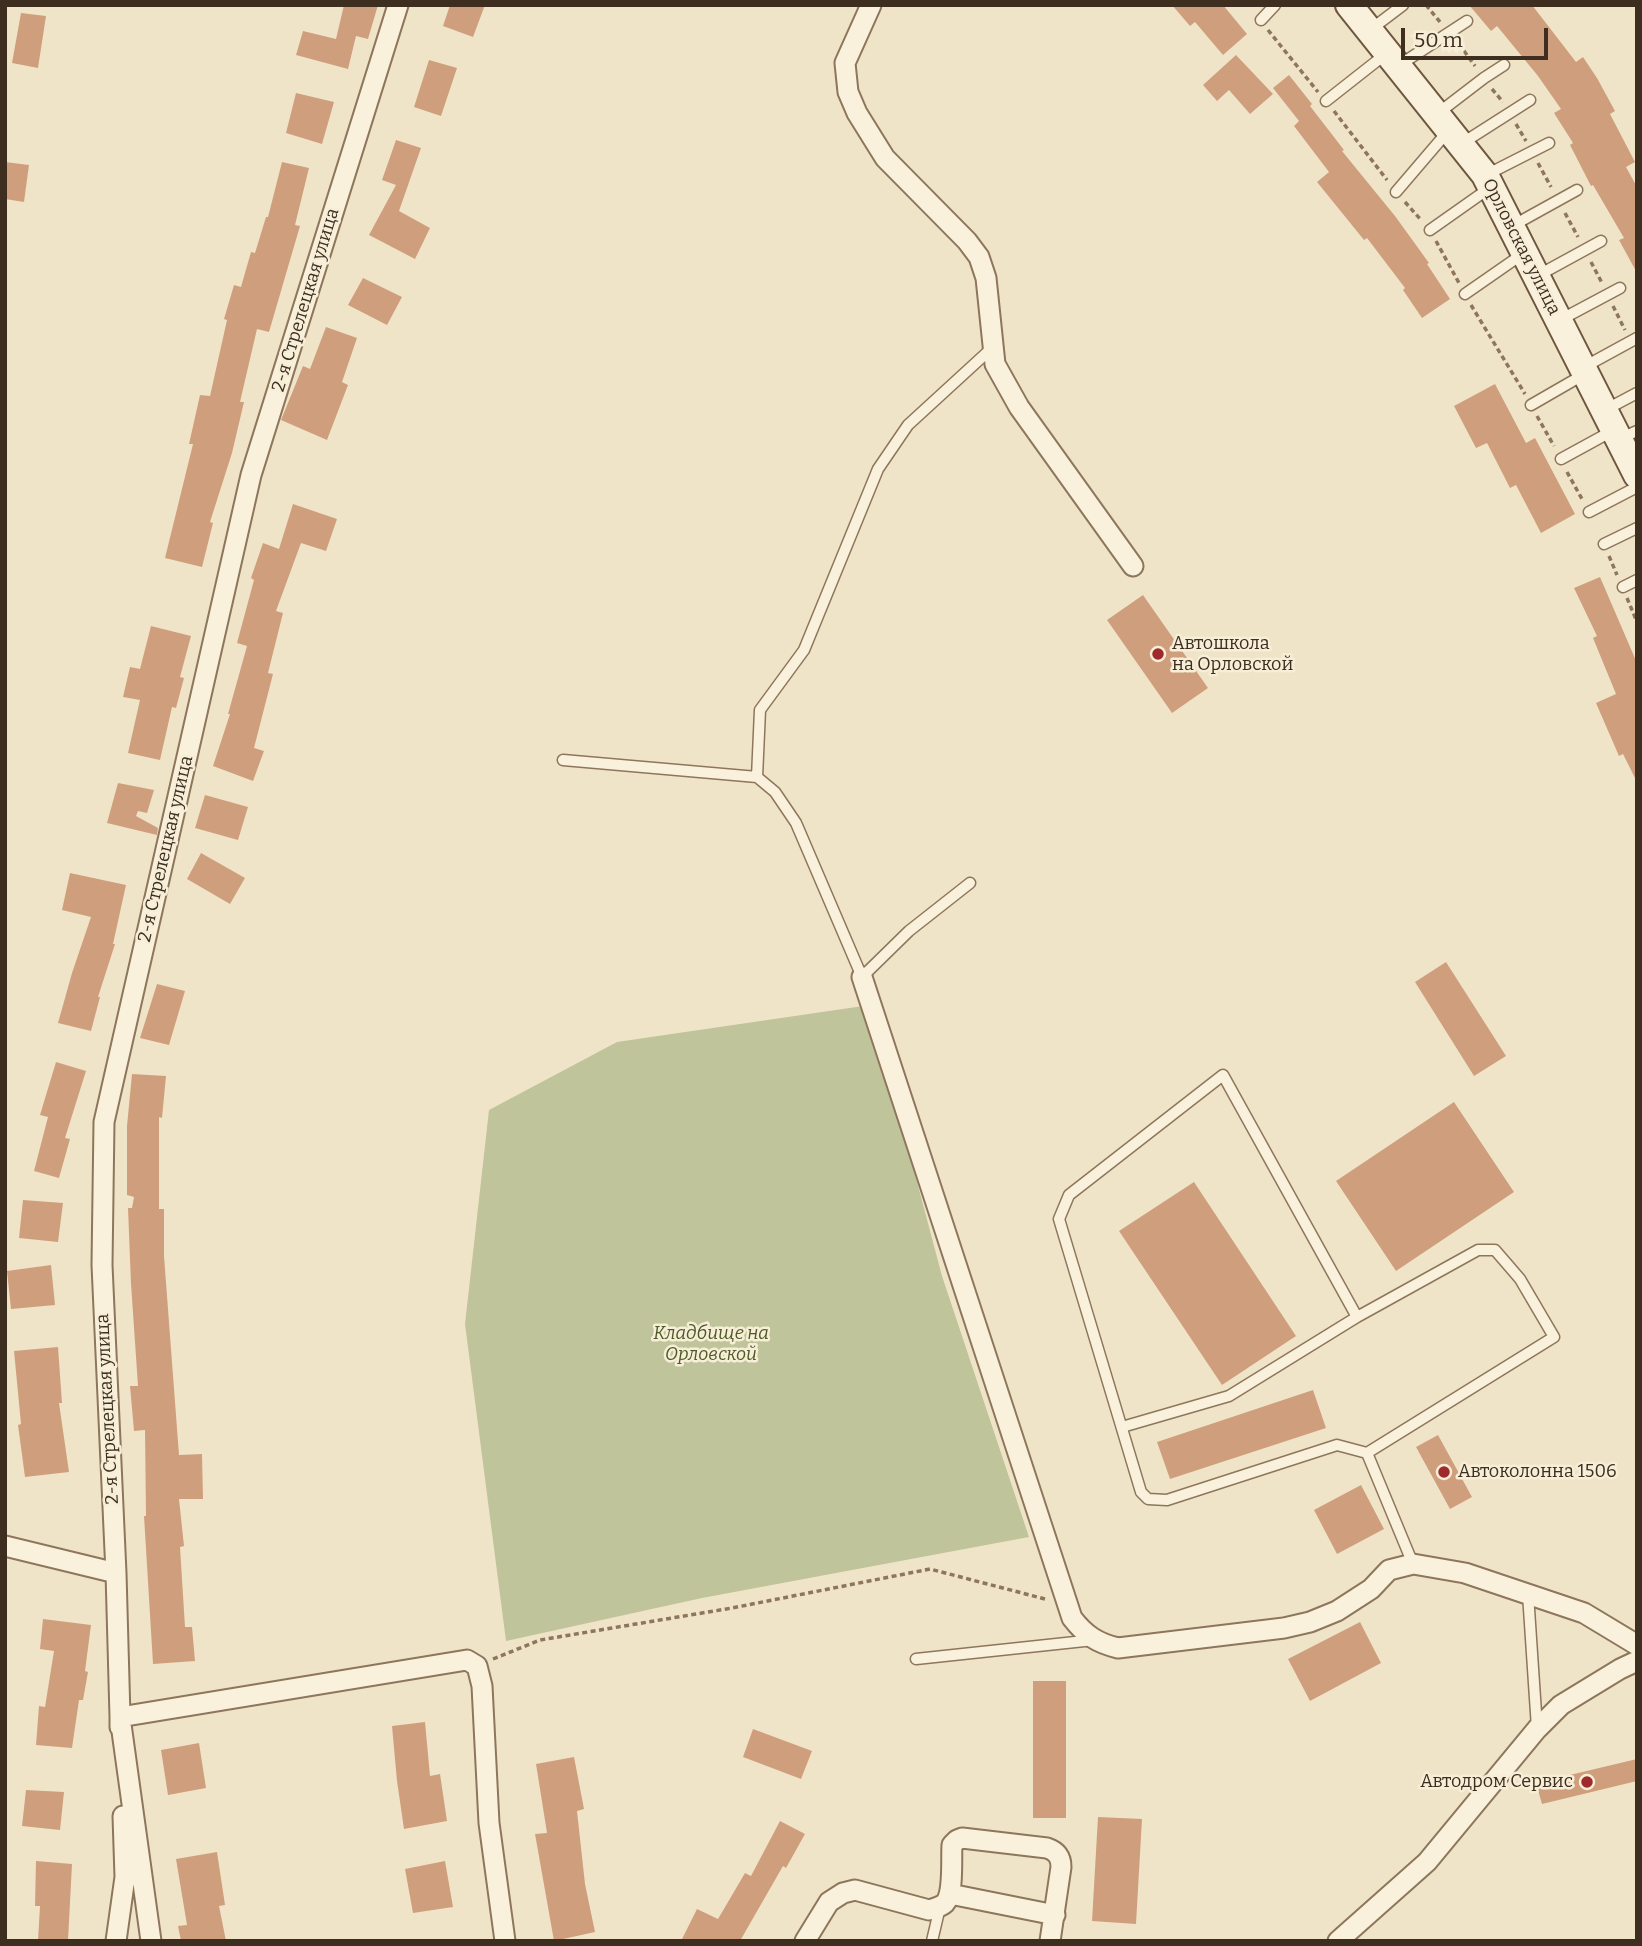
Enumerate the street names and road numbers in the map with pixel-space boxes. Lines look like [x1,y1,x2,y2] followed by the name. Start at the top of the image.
[1477,175,1565,319] street label: Орловская улица
[268,206,344,394] street label: 2-я Стрелецкая улица
[134,754,198,944] street label: 2-я Стрелецкая улица
[92,1313,124,1505] street label: 2-я Стрелецкая улица

